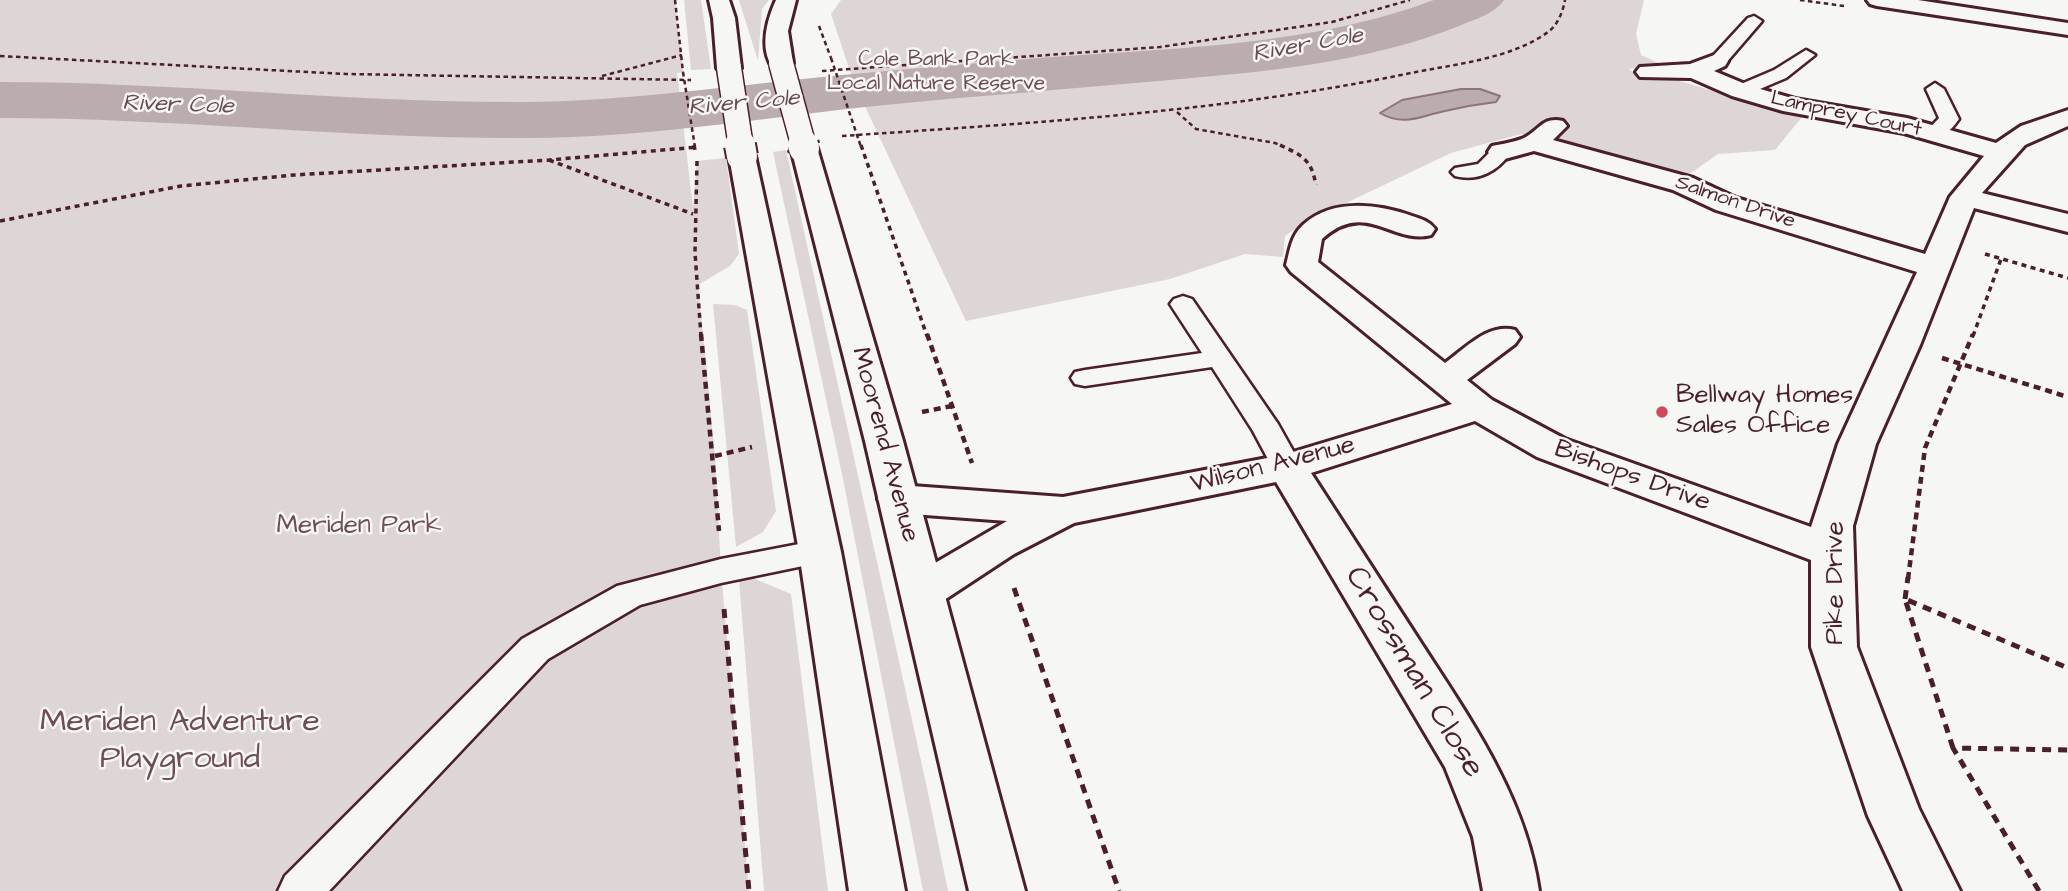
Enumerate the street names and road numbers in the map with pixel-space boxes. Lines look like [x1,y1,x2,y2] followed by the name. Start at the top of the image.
[1768,87,1924,143] street label: Lamprey Court
[1672,171,1798,235] street label: Salmon Drive
[843,344,925,546] street label: Moorend Avenue
[1188,431,1358,501] street label: Wilson Avenue
[1550,434,1714,520] street label: Bishops Drive
[1821,521,1853,645] street label: Pike Drive
[1335,560,1491,786] street label: Crossman Close

